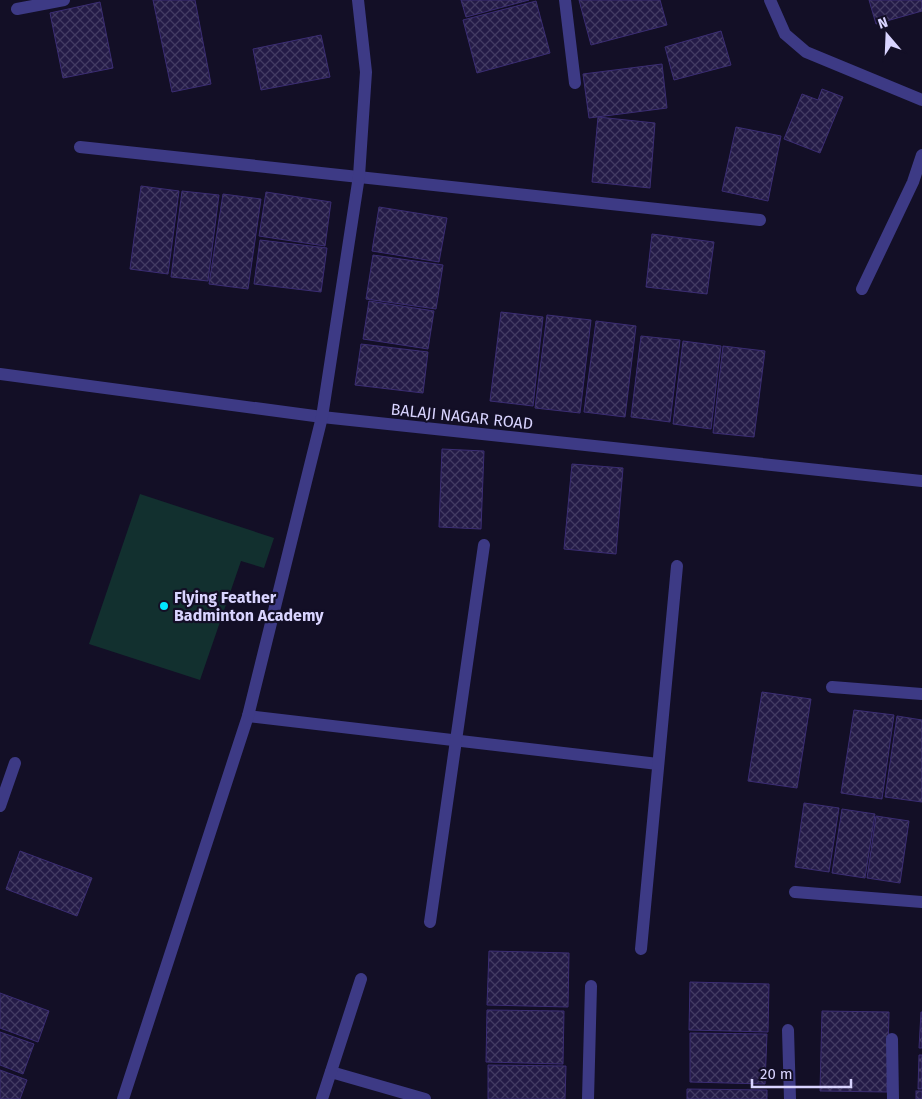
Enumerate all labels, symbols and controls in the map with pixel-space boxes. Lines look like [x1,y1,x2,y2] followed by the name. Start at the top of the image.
[862,10,912,60] north arrow
[876,14,890,33] text: N
[390,400,534,433] street label: BALAJI NAGAR ROAD
[174,588,324,625] place label: Flying Feather Badminton Academy
[158,600,170,612] marker: Flying Feather Badminton Academy
[752,1056,851,1088] scale bar
[760,1065,793,1083] text: 20 m

